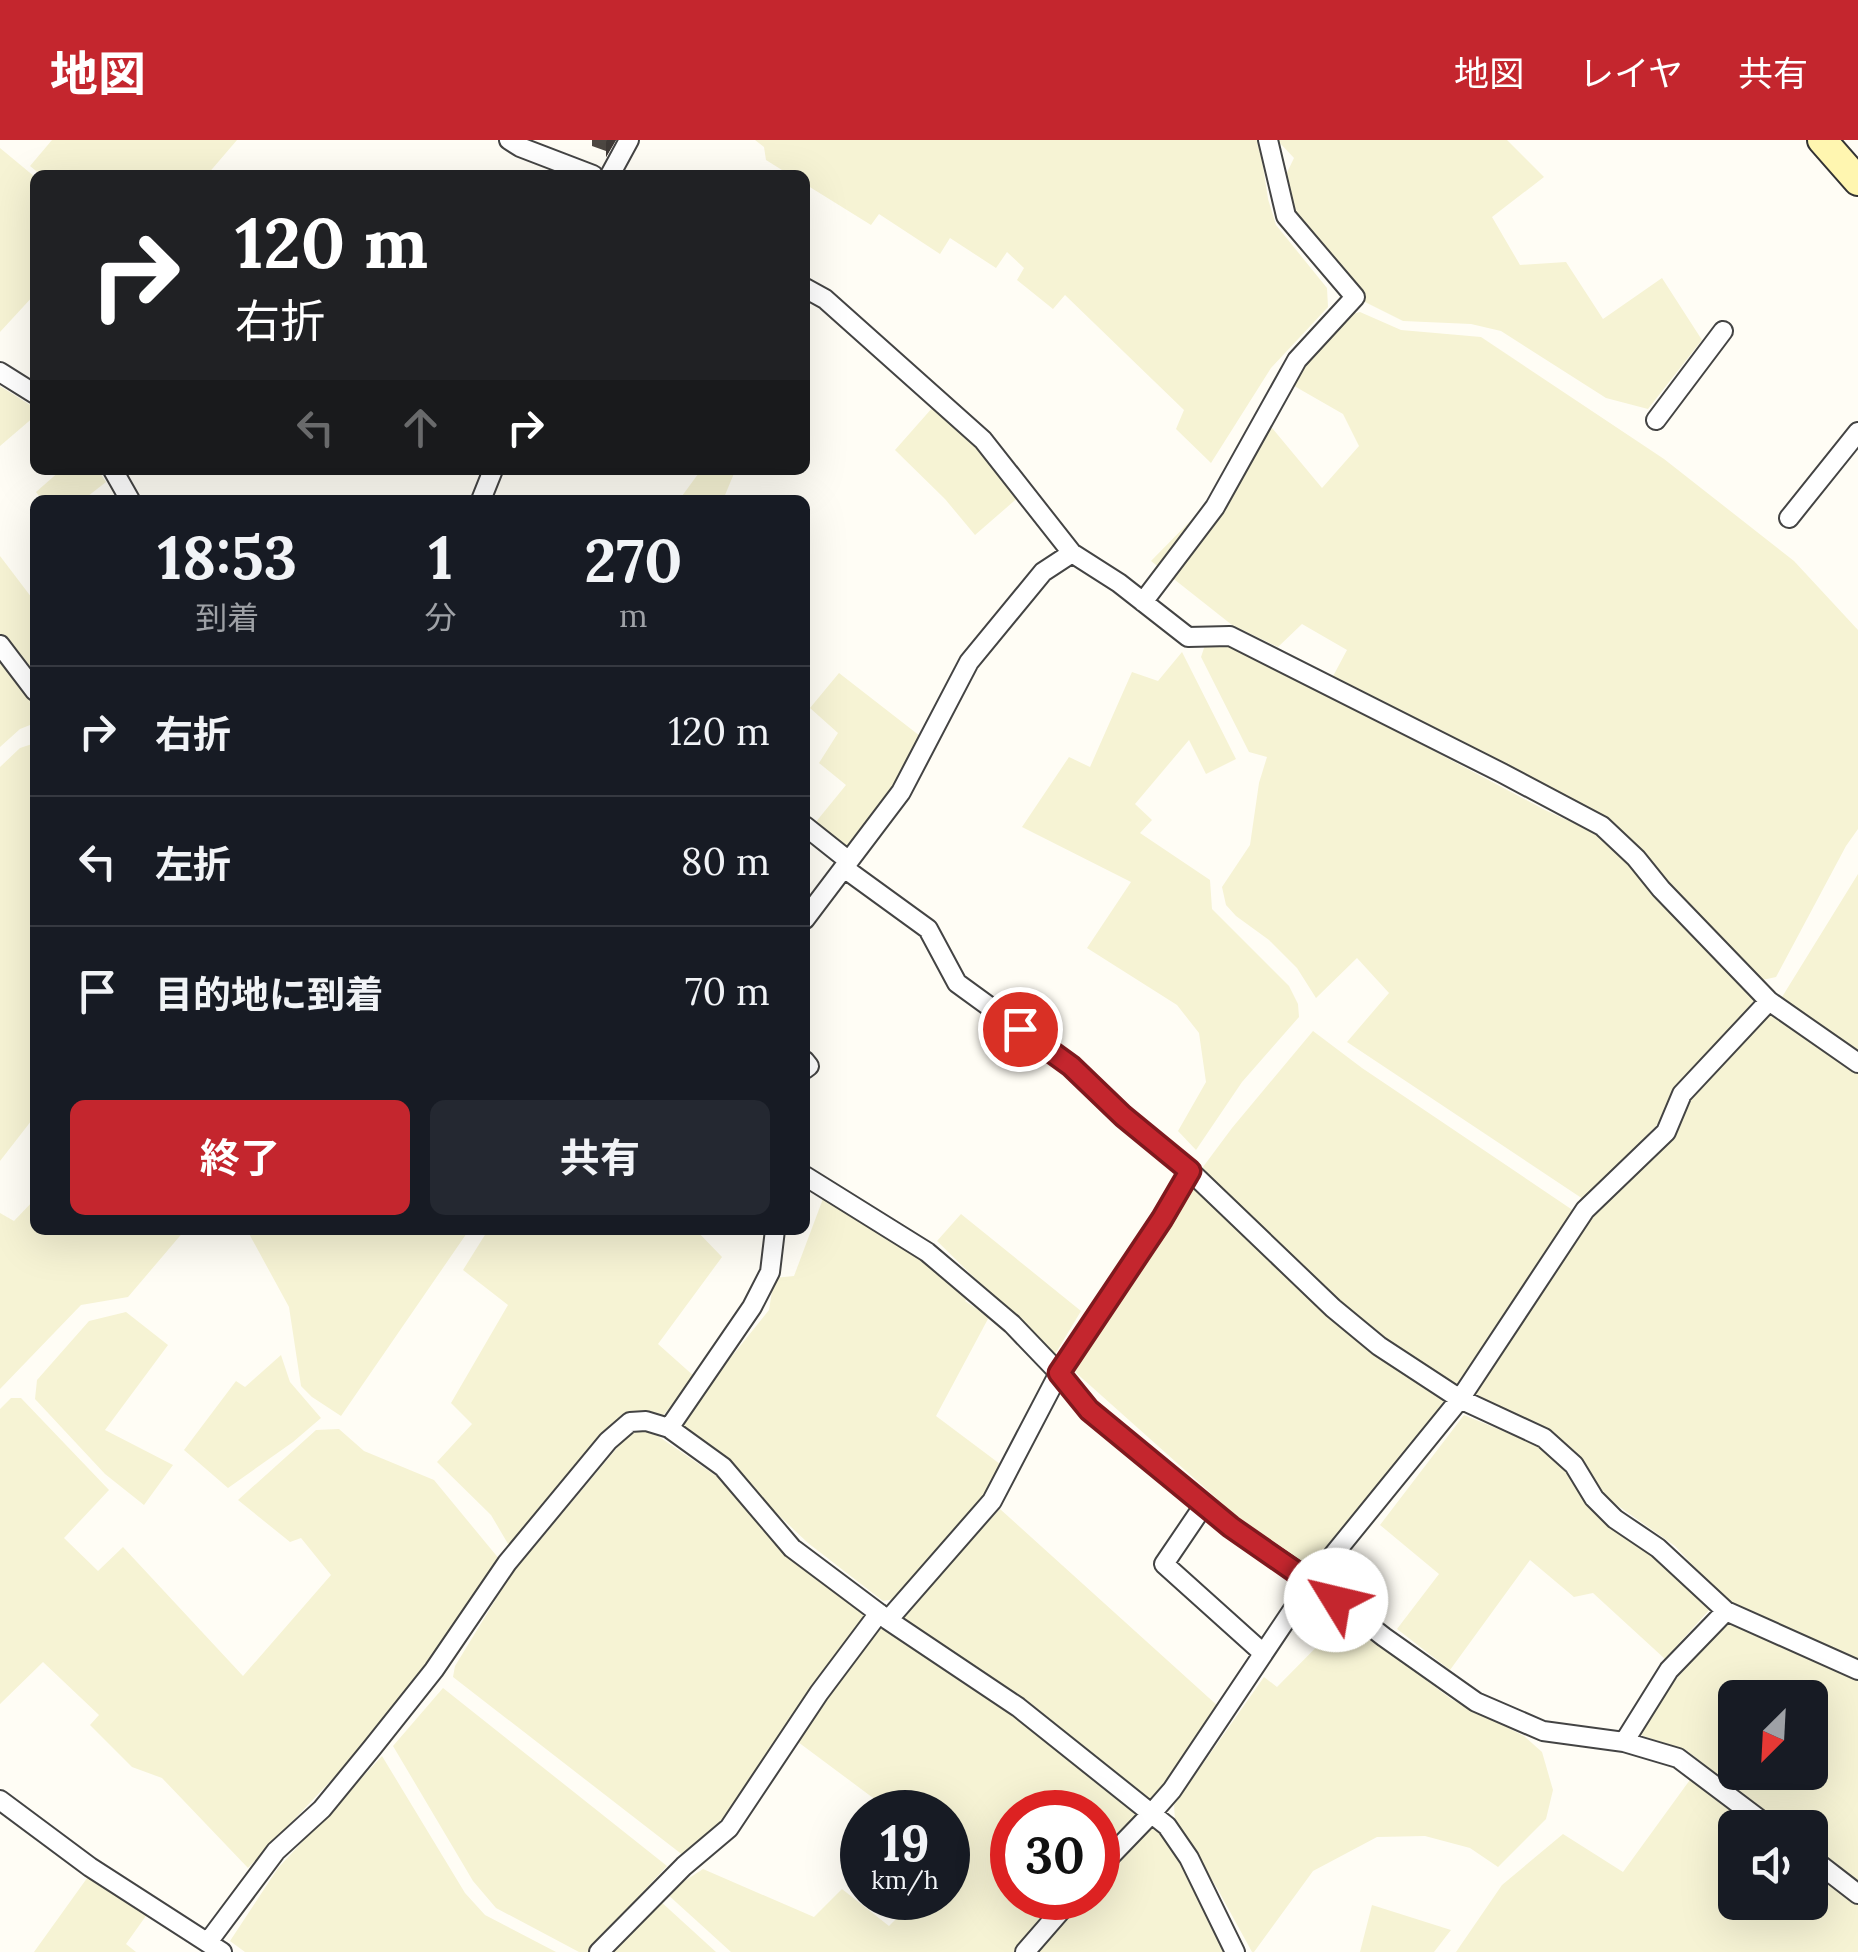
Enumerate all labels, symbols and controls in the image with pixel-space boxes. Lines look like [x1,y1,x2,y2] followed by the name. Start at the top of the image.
[50,43,146,104] text: 地図
[1454,51,1524,96] text: 地図
[1579,51,1683,96] text: レイヤ
[1738,51,1808,96] text: 共有
[235,198,428,287] text: 120 m
[70,210,200,340] icon: right
[235,292,325,349] text: 右折
[288,400,343,455] icon: left
[393,400,448,455] icon: ahead
[498,400,553,455] icon: right
[158,519,297,595] text: 18:53
[429,519,453,595] text: 1
[584,522,682,598] text: 270
[619,595,648,636] text: m
[195,597,259,638] text: 到着
[425,597,457,638] text: 分
[70,704,125,759] icon: right
[668,707,770,755] text: 120 m
[155,710,231,758] text: 右折
[70,834,125,889] icon: left
[681,837,770,885] text: 80 m
[155,840,231,888] text: 左折
[70,964,125,1019] icon: arrive
[685,967,770,1015] text: 70 m
[155,970,383,1018] text: 目的地に到着
[978,987,1063,1072] pin
[993,1002,1048,1057] icon: arrive
[70,1100,410,1215] button: 終了
[430,1100,770,1215] button: 共有
[1284,1548,1388,1652] position arrow
[1718,1680,1828,1790] north arrow
[1718,1680,1828,1920] map controls
[990,1790,1120,1920] speed limit sign: 30
[1718,1810,1828,1920] button: sound
[880,1811,930,1875] text: 19
[871,1864,939,1896] text: km/h

